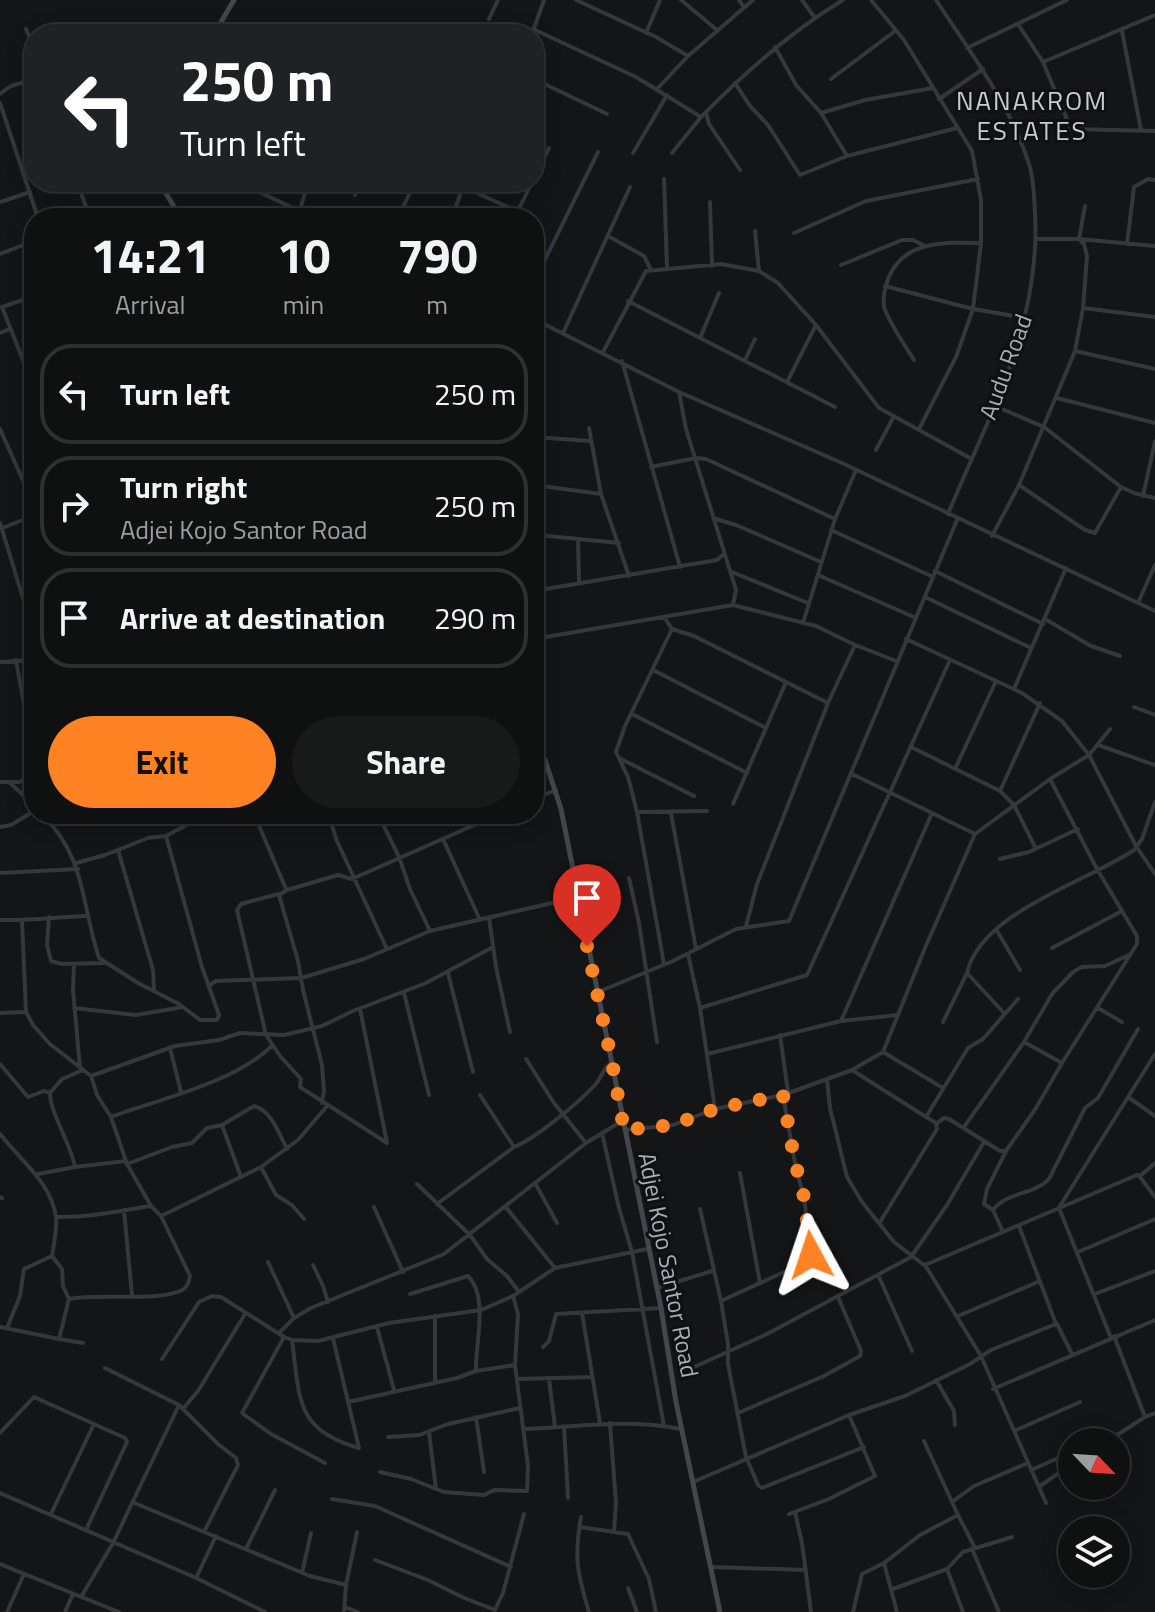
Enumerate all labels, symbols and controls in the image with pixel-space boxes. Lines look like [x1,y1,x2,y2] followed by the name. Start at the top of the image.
[180,38,333,123] text: 250 m
[48,56,152,160] icon: left
[956,81,1108,150] district label: NANAKROM ESTATES
[180,115,306,170] text: Turn left
[90,219,210,292] text: 14:21
[277,219,330,292] text: 10
[397,219,478,292] text: 790
[115,285,186,324] text: Arrival
[283,285,324,324] text: min
[426,285,448,324] text: m
[969,309,1041,424] street label: Audu Road
[120,371,230,417] text: Turn left
[434,371,516,417] text: 250 m
[52,372,96,416] icon: left
[120,464,248,510] text: Turn right
[434,483,516,529] text: 250 m
[52,484,96,528] icon: right
[120,510,367,549] text: Adjei Kojo Santor Road
[120,595,385,641] text: Arrive at destination
[434,595,516,641] text: 290 m
[52,596,96,640] icon: arrive
[48,716,276,808] button: Exit
[292,716,520,808] button: Share
[553,864,621,946] pin
[565,876,609,920] icon: arrive
[630,1149,708,1380] street label: Adjei Kojo Santor Road
[769,1213,853,1297] position arrow
[1058,1428,1130,1500] north arrow
[1058,1428,1130,1588] map controls
[1058,1516,1130,1588] button: layers

